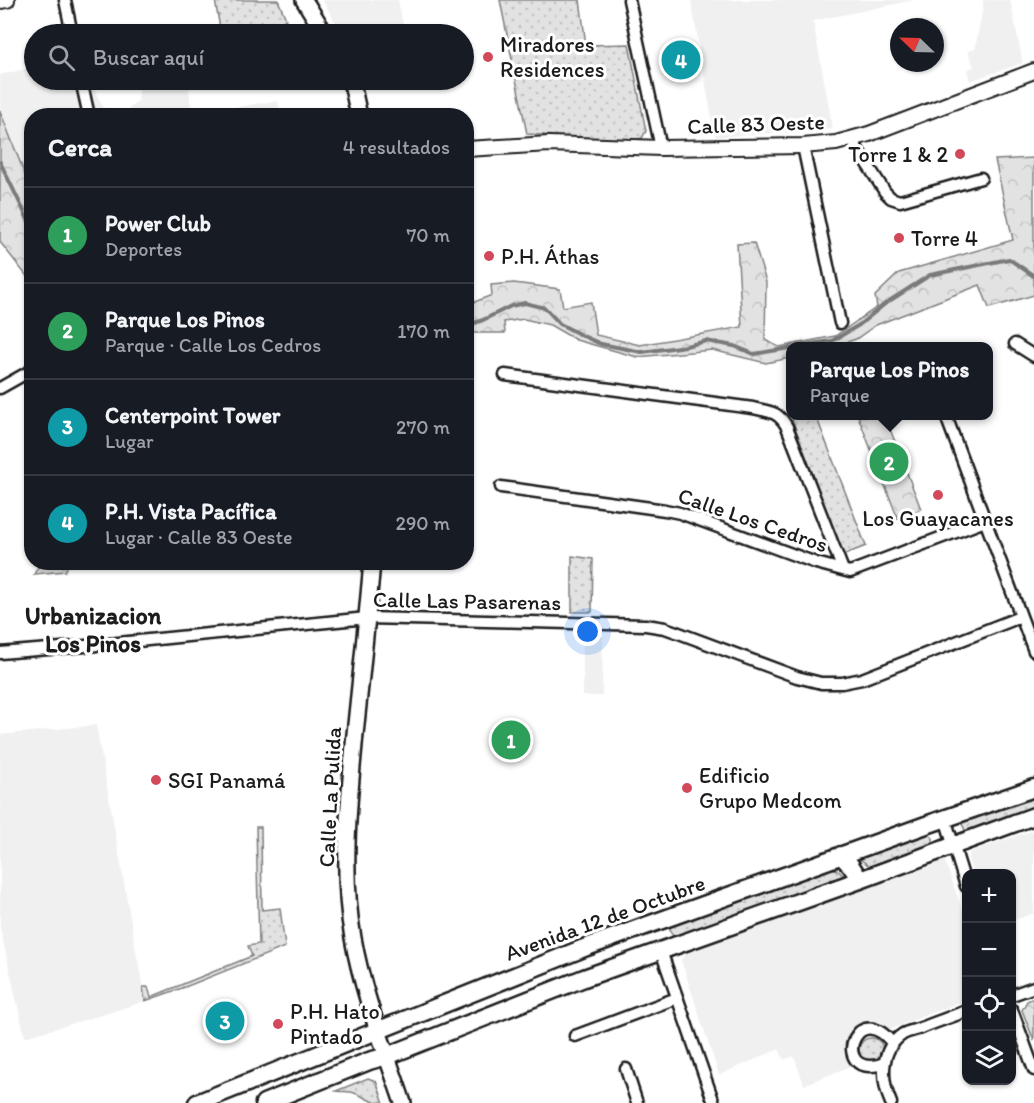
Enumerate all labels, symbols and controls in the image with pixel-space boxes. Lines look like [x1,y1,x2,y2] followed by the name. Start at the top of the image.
[890,18,944,72] north arrow
[24,24,474,90] search box
[500,31,605,83] place label: Miradores Residences
[662,38,700,82] pin: 4
[45,41,78,74] icon: search
[93,44,204,71] text: Buscar aquí
[481,50,495,64] marker: Miradores Residences
[687,108,825,140] street label: Calle 83 Oeste
[48,131,112,163] text: Cerca
[343,135,450,159] text: 4 resultados
[848,141,948,168] place label: Torre 1 & 2
[953,147,967,161] marker: Torre 1 & 2
[105,210,211,237] text: Power Club
[63,223,72,247] text: 1
[406,223,450,247] text: 70 m
[911,225,978,252] place label: Torre 4
[892,231,906,245] marker: Torre 4
[105,237,182,261] text: Deportes
[501,243,600,270] place label: P.H. Áthas
[482,249,496,263] marker: P.H. Áthas
[105,306,265,333] text: Parque Los Pinos
[62,319,73,343] text: 2
[397,319,450,343] text: 170 m
[105,333,321,357] text: Parque · Calle Los Cedros
[786,342,993,420] popup
[810,356,969,383] text: Parque Los Pinos
[810,383,870,407] text: Parque
[105,402,280,429] text: Centerpoint Tower
[62,415,73,439] text: 3
[396,415,450,439] text: 270 m
[105,429,154,453] text: Lugar
[870,440,908,484] pin: 2
[674,482,832,558] street label: Calle Los Cedros
[931,488,945,502] marker: Los Guayacanes
[105,498,277,525] text: P.H. Vista Pacífica
[862,505,1014,532] place label: Los Guayacanes
[61,511,74,535] text: 4
[395,511,450,535] text: 290 m
[105,525,292,549] text: Lugar · Calle 83 Oeste
[373,586,561,616] street label: Calle Las Pasarenas
[25,601,162,658] district label: Urbanizacion Los Pinos
[573,617,602,646] your location
[492,718,530,762] pin: 1
[313,725,347,868] street label: Calle La Pulida
[699,762,842,814] place label: Edificio Grupo Medcom
[168,767,286,794] place label: SGI Panamá
[149,773,163,787] marker: SGI Panamá
[680,781,694,795] marker: Edificio Grupo Medcom
[501,869,709,967] street label: Avenida 12 de Octubre
[962,869,1016,1085] map controls
[962,869,1016,923] button: +
[962,923,1016,977] button: −
[962,977,1016,1031] button: locate
[206,998,244,1044] pin: 3
[290,998,380,1050] place label: P.H. Hato Pintado
[271,1017,285,1031] marker: P.H. Hato Pintado
[962,1031,1016,1085] button: layers

